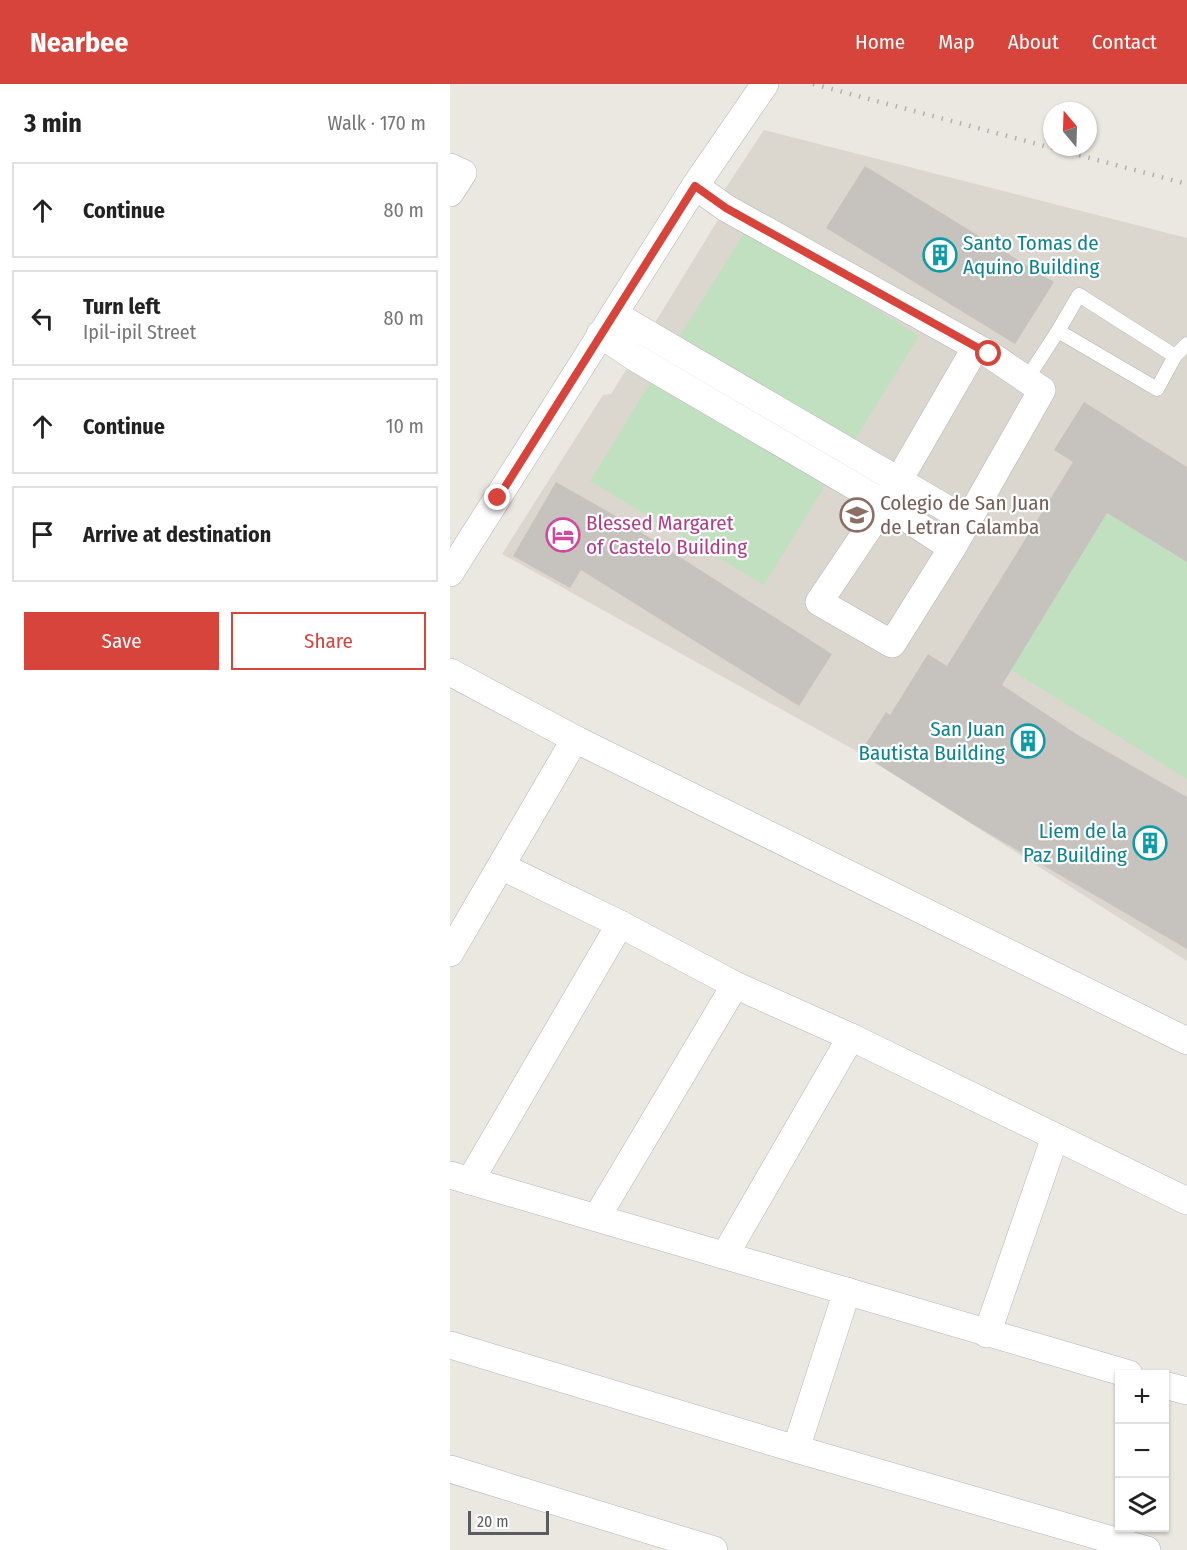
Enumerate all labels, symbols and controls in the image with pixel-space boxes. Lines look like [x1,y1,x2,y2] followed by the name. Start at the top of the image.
[30,26,129,59] text: Nearbee
[855,29,905,55] text: Home
[938,29,975,55] text: Map
[1008,29,1059,55] text: About
[1092,29,1157,55] text: Contact
[1043,102,1097,156] north arrow
[24,108,82,139] text: 3 min
[328,111,426,135] text: Walk · 170 m
[26,194,59,227] icon: ahead
[83,197,165,224] text: Continue
[384,198,424,222] text: 80 m
[963,230,1099,280] place label: Santo Tomas de Aquino Building
[922,237,958,273] building icon: Santo Tomas de Aquino Building
[83,293,161,320] text: Turn left
[26,302,59,335] icon: left
[384,306,424,330] text: 80 m
[83,320,196,344] text: Ipil-ipil Street
[975,340,1001,366] route start
[26,410,59,443] icon: ahead
[83,413,165,440] text: Continue
[386,414,424,438] text: 10 m
[484,484,510,510] route end
[880,490,1050,540] place label: Colegio de San Juan de Letran Calamba
[839,497,875,533] school or university icon: Colegio de San Juan de Letran Calamba
[586,510,747,560] place label: Blessed Margaret of Castelo Building
[545,517,581,553] hotel icon: Blessed Margaret of Castelo Building
[26,518,59,551] icon: arrive
[83,521,271,548] text: Arrive at destination
[24,612,219,670] button: Save
[231,612,426,670] button: Share
[858,716,1005,766] place label: San Juan Bautista Building
[1010,723,1046,759] building icon: San Juan Bautista Building
[1023,818,1127,868] place label: Liem de la Paz Building
[1132,825,1168,861] building icon: Liem de la Paz Building
[1115,1370,1169,1532] map controls
[1115,1370,1169,1424] button: +
[1115,1424,1169,1478] button: −
[1115,1478,1169,1532] button: layers
[468,1508,549,1536] scale bar
[477,1512,508,1531] text: 20 m

